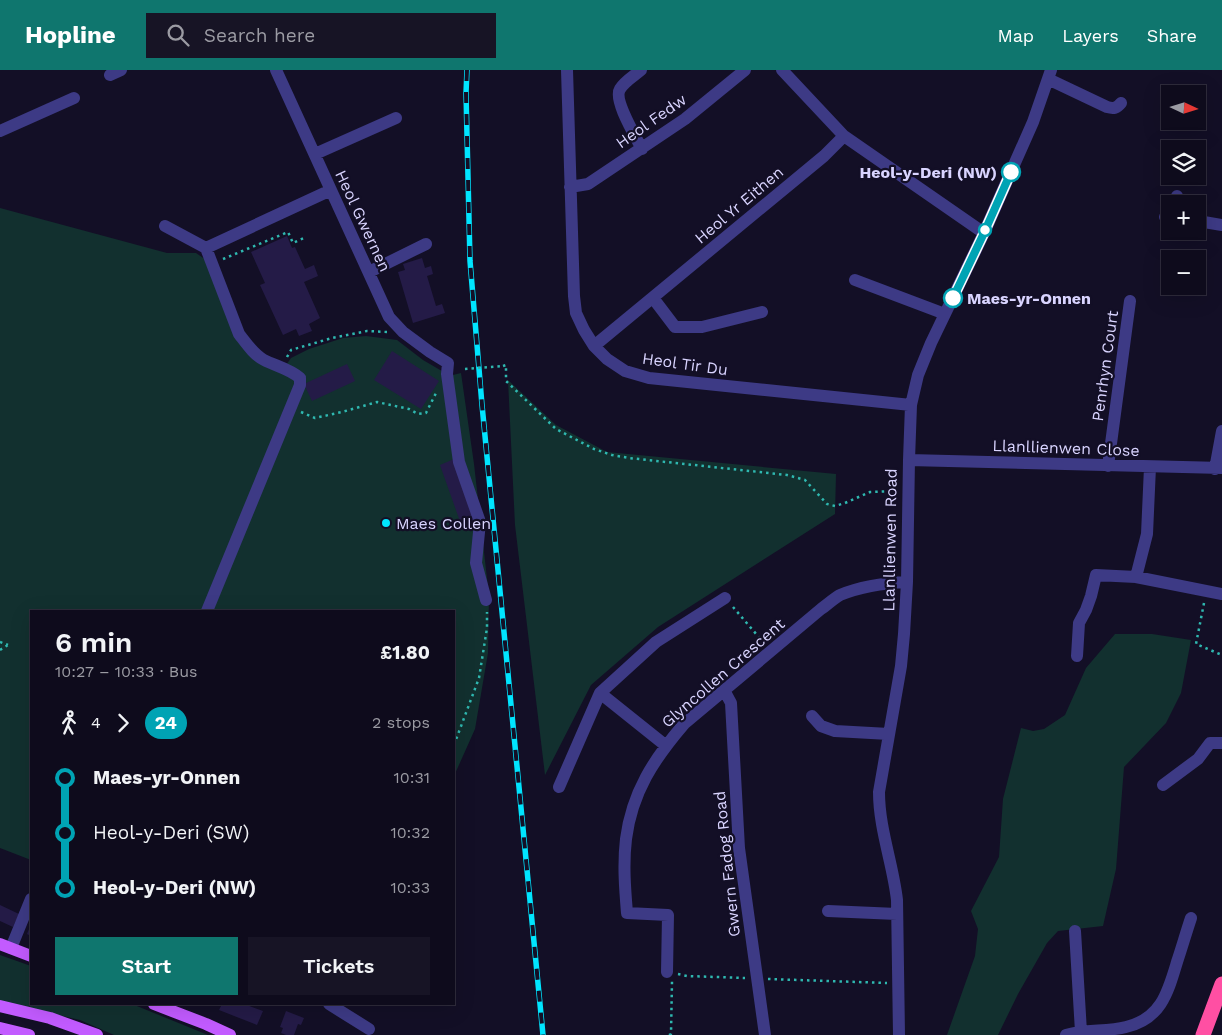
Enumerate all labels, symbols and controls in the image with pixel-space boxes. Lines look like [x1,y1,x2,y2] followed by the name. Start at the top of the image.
[146,13,496,58] search box
[25,21,116,49] text: Hopline
[164,21,192,49] icon: search
[204,24,315,47] text: Search here
[997,25,1034,46] text: Map
[1062,25,1119,46] text: Layers
[1147,25,1197,46] text: Share
[1161,85,1206,130] north arrow
[1161,85,1206,295] map controls
[612,90,690,152] street label: Heol Fedw
[1161,140,1206,185] button: layers
[691,162,787,248] street label: Heol Yr Eithen
[1001,162,1021,182] marker: Heol-y-Deri (NW)
[860,163,997,182] place label: Heol-y-Deri (NW)
[331,167,395,275] street label: Heol Gwernen
[1161,195,1206,240] button: +
[978,223,992,237] unlabelled marker
[1161,250,1206,295] button: −
[943,288,963,308] marker: Maes-yr-Onnen
[967,289,1091,308] place label: Maes-yr-Onnen
[1088,309,1122,423] street label: Penrhyn Court
[641,349,729,379] street label: Heol Tir Du
[992,436,1140,460] street label: Llanllienwen Close
[879,468,901,612] street label: Llanllienwen Road
[396,514,491,533] place label: Maes Collen
[380,517,392,529] marker: Maes Collen
[658,614,789,732] street label: Glyncollen Crescent
[55,626,132,659] text: 6 min
[380,641,430,664] text: £1.80
[55,662,198,681] text: 10:27 – 10:33 · Bus
[55,709,83,737] icon: walk
[109,709,137,737] icon: forward
[155,712,177,733] text: 24
[91,713,101,732] text: 4
[372,713,430,732] text: 2 stops
[93,766,240,789] text: Maes-yr-Onnen
[394,768,430,787] text: 10:31
[710,790,744,938] street label: Gwern Fadog Road
[93,821,249,844] text: Heol-y-Deri (SW)
[390,823,430,842] text: 10:32
[93,876,256,899] text: Heol-y-Deri (NW)
[390,878,430,897] text: 10:33
[55,937,238,995] button: Start
[248,937,430,995] button: Tickets

